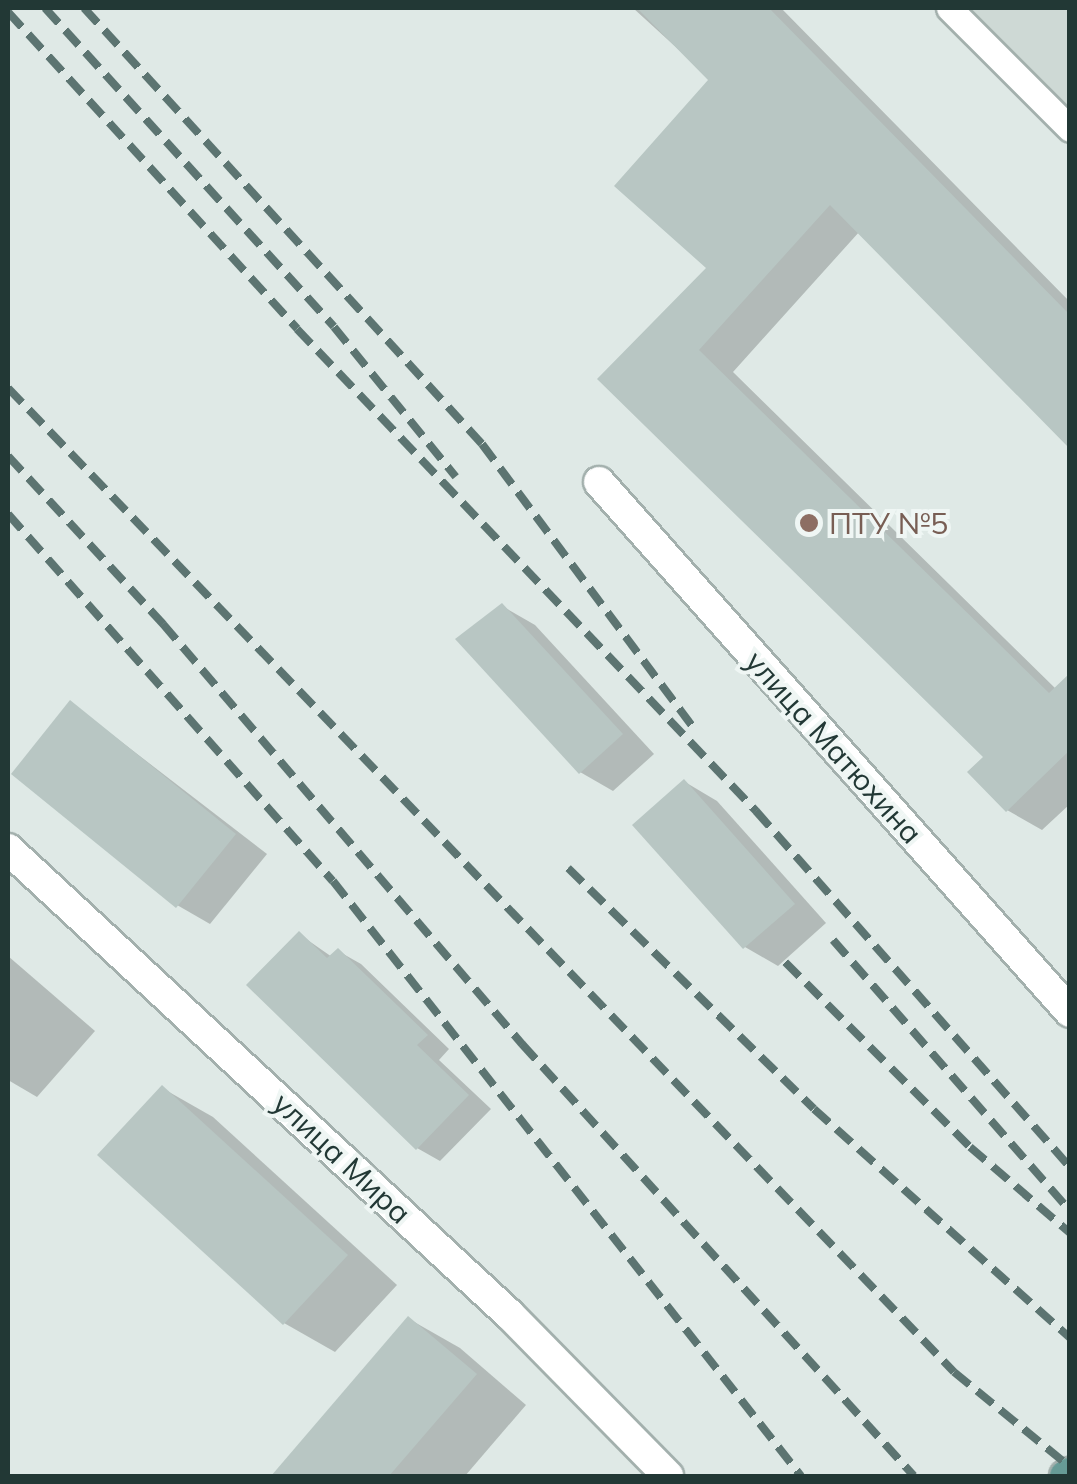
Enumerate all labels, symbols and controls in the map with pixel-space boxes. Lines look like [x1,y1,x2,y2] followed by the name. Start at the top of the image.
[829,505,948,541] place label: ПТУ №5
[798,512,820,534] marker: ПТУ №5
[738,643,930,851] street label: улица Матюхина
[266,1085,418,1231] street label: улица Мира

